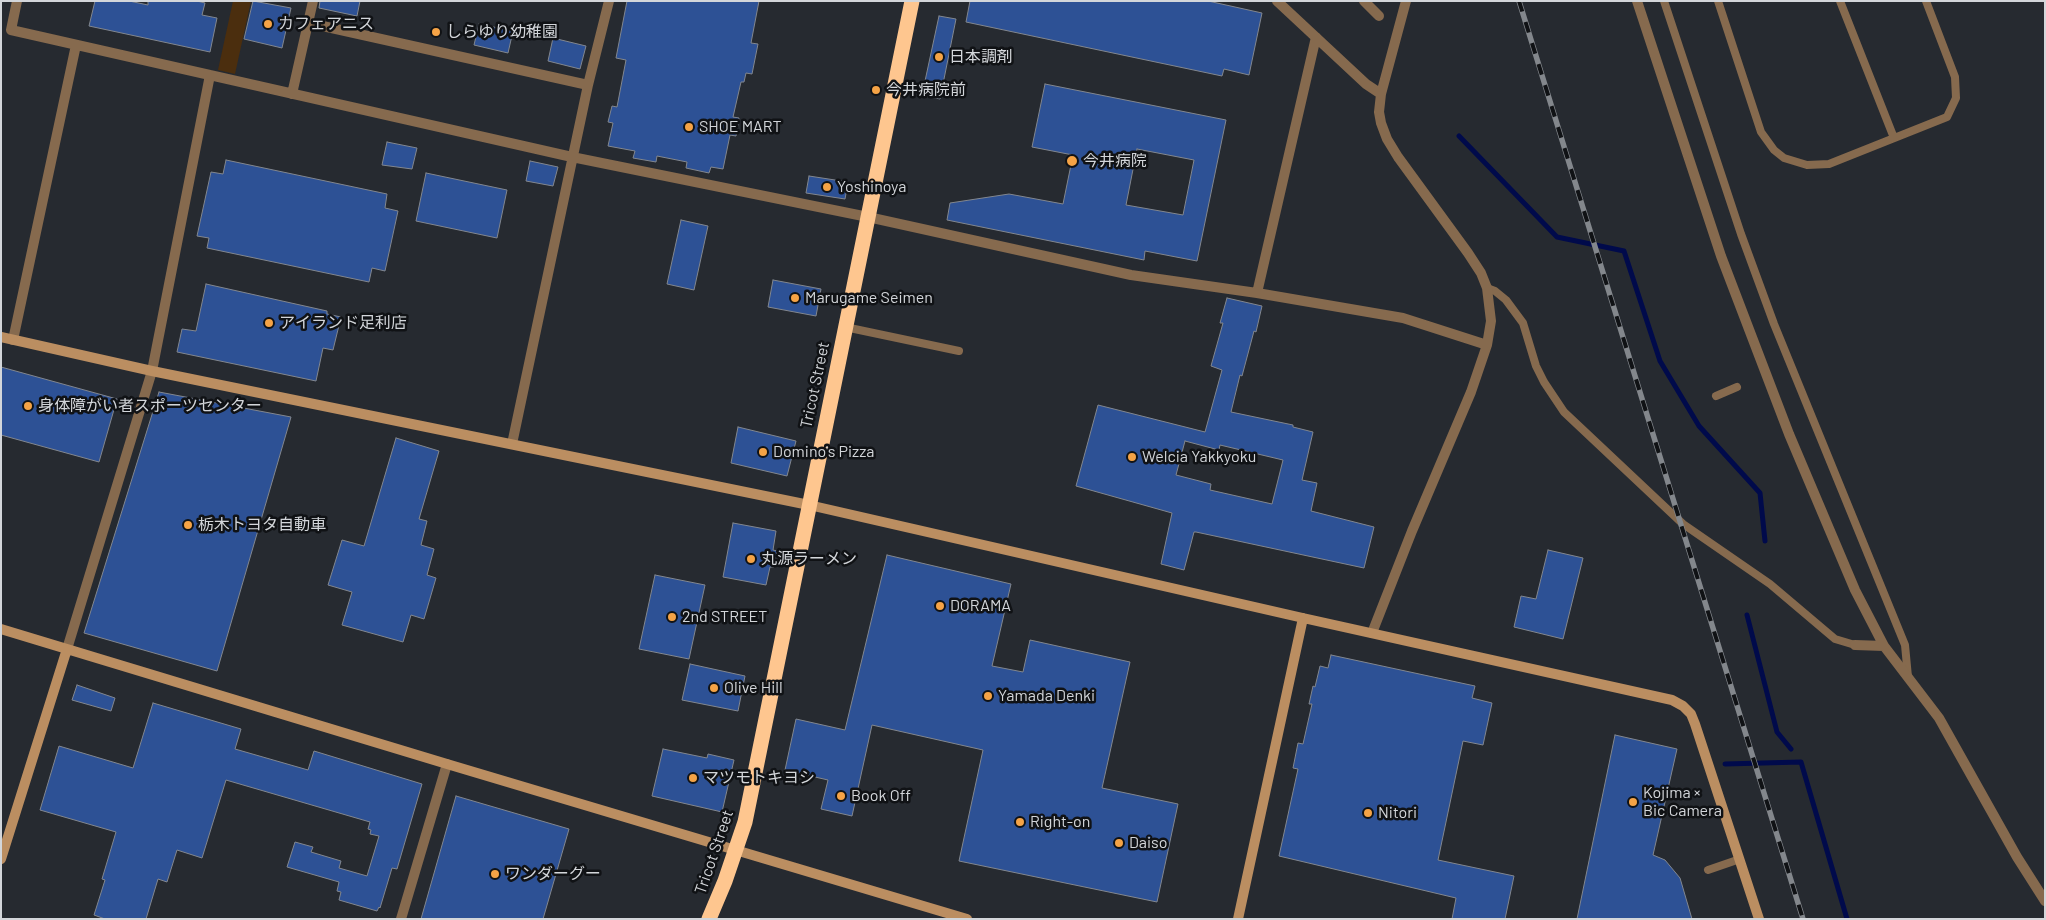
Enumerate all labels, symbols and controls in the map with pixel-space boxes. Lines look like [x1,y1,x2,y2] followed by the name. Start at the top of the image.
[278,14,374,34] place label: カフェアニス
[262,18,274,30] marker: カフェアニス
[446,22,558,42] place label: しらゆり幼稚園
[430,26,442,38] marker: しらゆり幼稚園
[949,47,1013,67] place label: 日本調剤
[933,51,945,63] marker: 日本調剤
[886,80,966,100] place label: 今井病院前
[870,84,882,96] marker: 今井病院前
[699,117,782,137] place label: SHOE MART
[683,121,695,133] marker: SHOE MART
[1083,151,1147,171] place label: 今井病院
[1065,154,1079,168] marker: 今井病院
[837,177,906,197] place label: Yoshinoya
[821,181,833,193] marker: Yoshinoya
[805,288,933,308] place label: Marugame Seimen
[789,292,801,304] marker: Marugame Seimen
[279,313,407,333] place label: アイランド足利店
[263,317,275,329] marker: アイランド足利店
[796,340,834,430] street label: Tricot Street
[38,396,262,416] place label: 身体障がい者スポーツセンター
[22,400,34,412] marker: 身体障がい者スポーツセンター
[773,442,875,462] place label: Domino's Pizza
[757,446,769,458] marker: Domino's Pizza
[1142,447,1256,467] place label: Welcia Yakkyoku
[1126,451,1138,463] marker: Welcia Yakkyoku
[198,515,326,535] place label: 栃木トヨタ自動車
[182,519,194,531] marker: 栃木トヨタ自動車
[761,549,857,569] place label: 丸源ラーメン
[745,553,757,565] marker: 丸源ラーメン
[950,596,1011,616] place label: DORAMA
[934,600,946,612] marker: DORAMA
[682,607,767,627] place label: 2nd STREET
[666,611,678,623] marker: 2nd STREET
[724,678,783,698] place label: Olive Hill
[708,682,720,694] marker: Olive Hill
[998,686,1095,706] place label: Yamada Denki
[982,690,994,702] marker: Yamada Denki
[703,768,815,788] place label: マツモトキヨシ
[687,772,699,784] marker: マツモトキヨシ
[1643,783,1722,821] place label: Kojima × Bic Camera
[851,786,911,806] place label: Book Off
[835,790,847,802] marker: Book Off
[1627,796,1639,808] marker: Kojima × Bic Camera
[1378,803,1417,823] place label: Nitori
[691,807,737,897] street label: Tricot Street
[1362,807,1374,819] marker: Nitori
[1030,812,1090,832] place label: Right-on
[1014,816,1026,828] marker: Right-on
[1129,833,1167,853] place label: Daiso
[1113,837,1125,849] marker: Daiso
[505,864,601,884] place label: ワンダーグー
[489,868,501,880] marker: ワンダーグー

